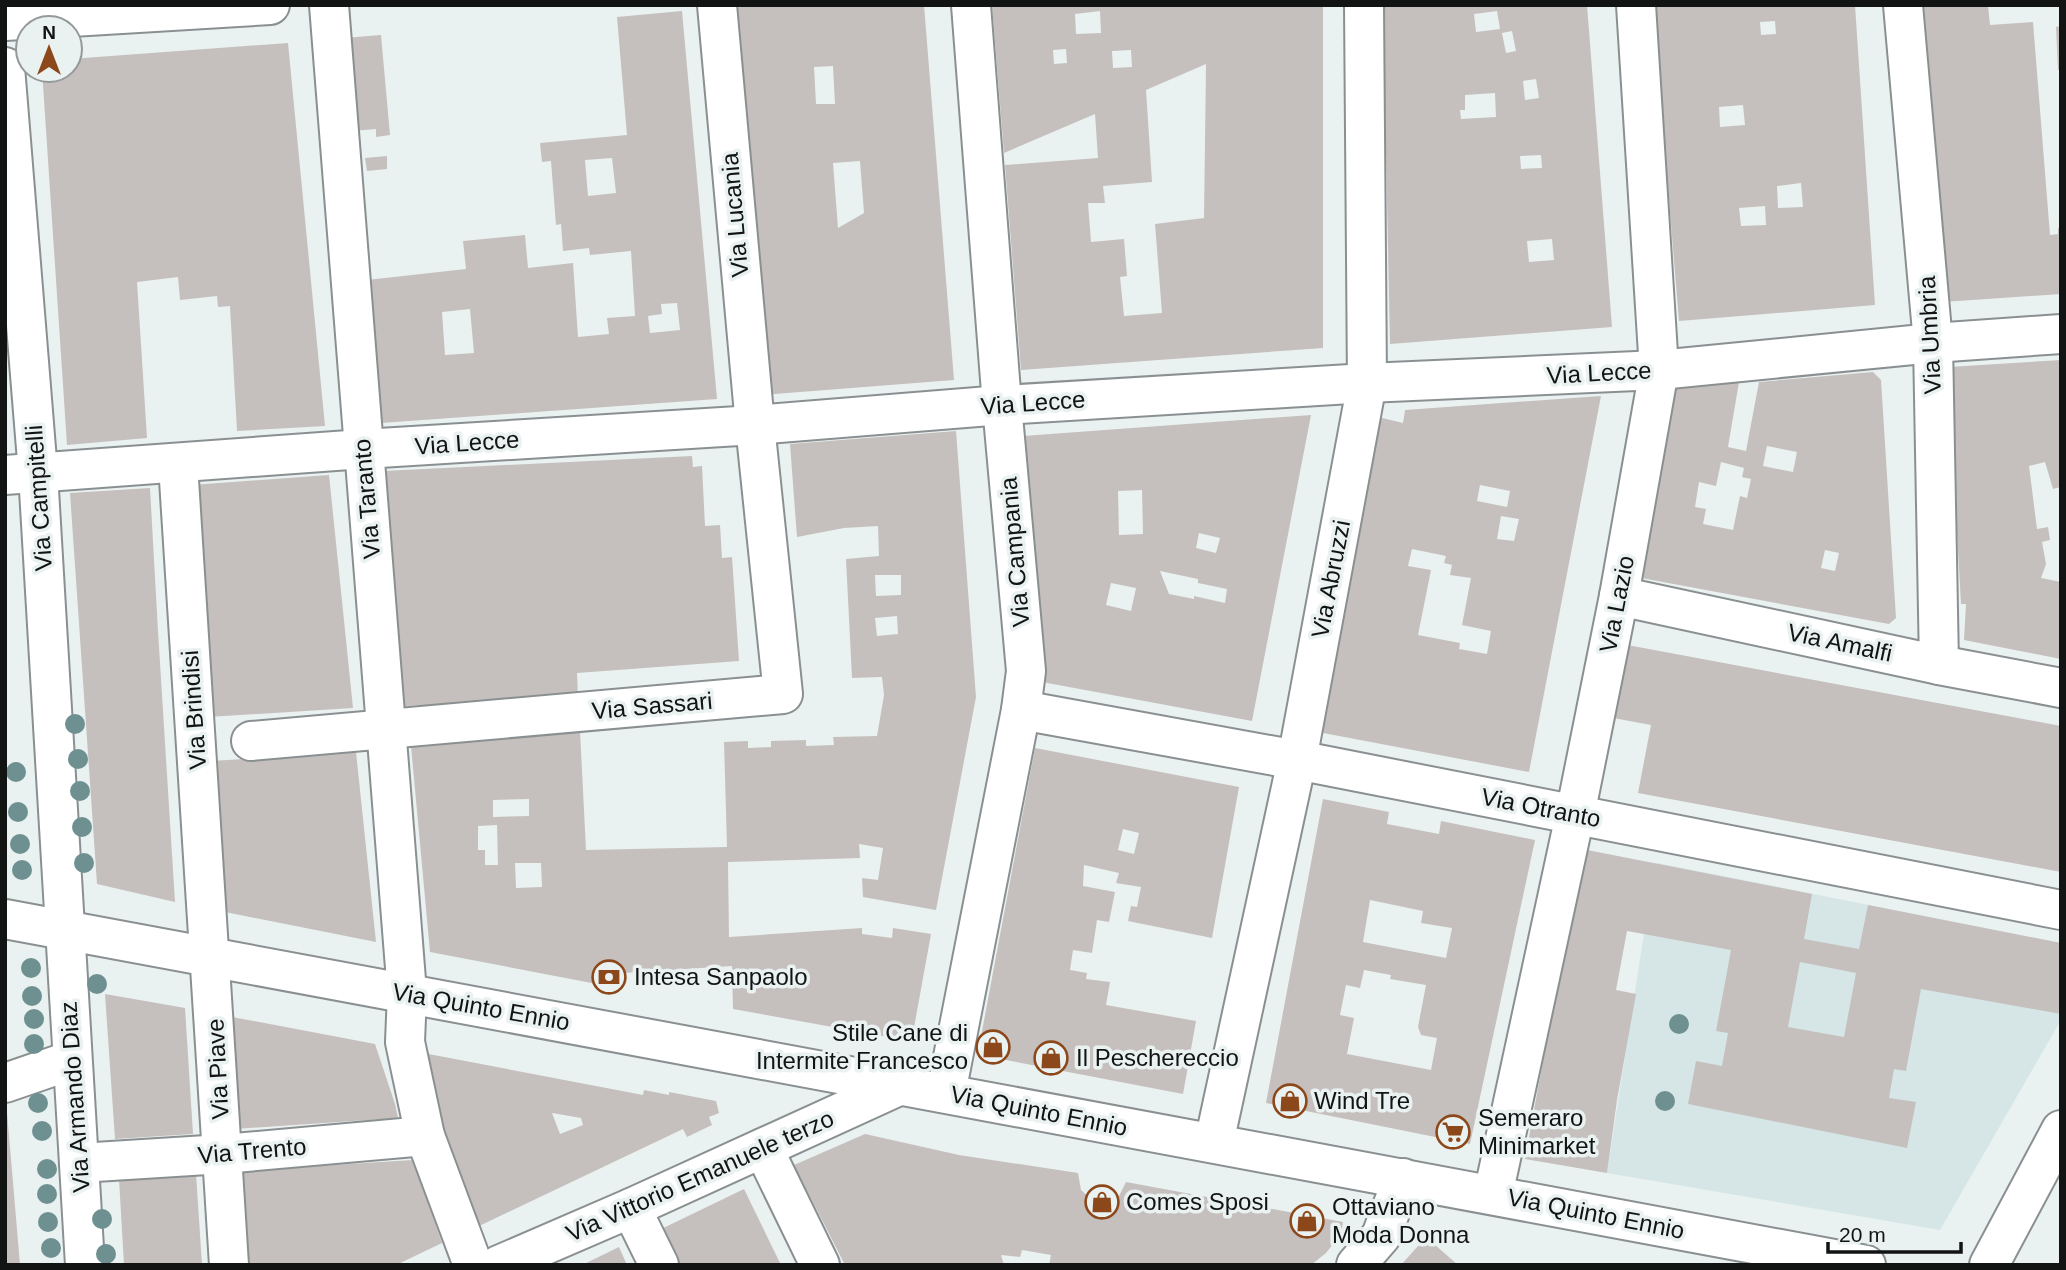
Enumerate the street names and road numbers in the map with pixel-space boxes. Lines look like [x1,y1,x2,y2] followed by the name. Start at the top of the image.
[716,151,753,278] street label: Via Lucania
[1913,275,1946,395] street label: Via Umbria
[1546,356,1652,389] street label: Via Lecce
[980,385,1086,420] street label: Via Lecce
[20,424,57,572] street label: Via Campitelli
[414,425,520,460] street label: Via Lecce
[348,438,385,560] street label: Via Taranto
[994,475,1035,628] street label: Via Campania
[1306,518,1355,640] street label: Via Abruzzi
[1594,553,1639,655] street label: Via Lazio
[1785,618,1895,667] street label: Via Amalfi
[176,649,211,771] street label: Via Brindisi
[591,687,713,724] street label: Via Sassari
[1479,783,1603,832] street label: Via Otranto
[390,978,572,1035] street label: Via Quinto Ennio
[54,1000,95,1194] street label: Via Armando Diaz
[201,1018,234,1120] street label: Via Piave
[948,1080,1130,1141] street label: Via Quinto Ennio
[562,1104,838,1247] street label: Via Vittorio Emanuele terzo
[197,1132,307,1169] street label: Via Trento
[1505,1183,1687,1244] street label: Via Quinto Ennio

